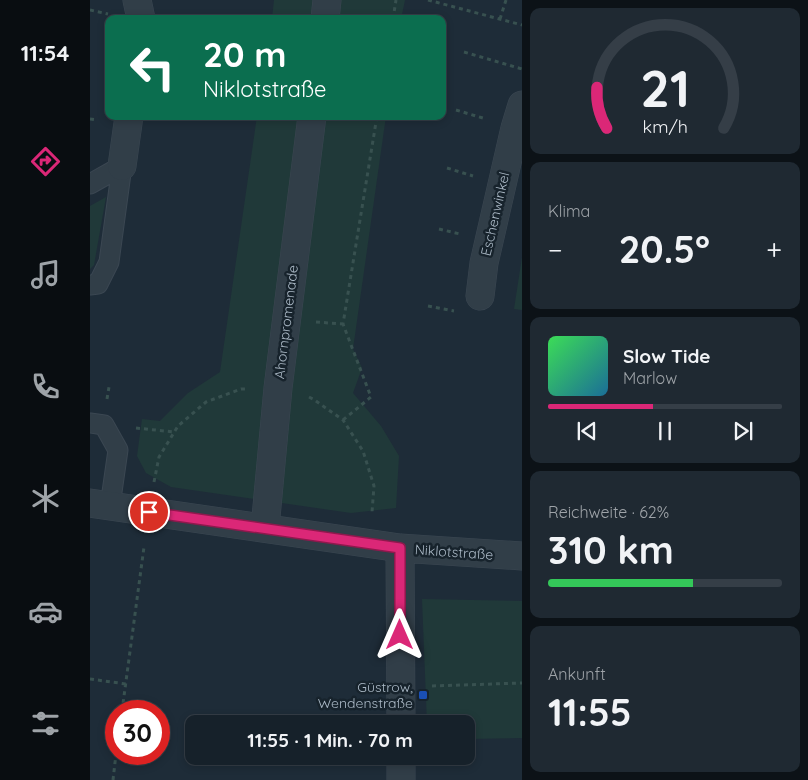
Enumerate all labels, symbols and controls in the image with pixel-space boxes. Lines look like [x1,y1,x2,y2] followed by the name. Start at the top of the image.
[203,32,286,76] text: 20 m
[120,35,185,100] icon: left
[21,39,69,67] text: 11:54
[640,55,690,120] text: 21
[203,75,327,103] text: Niklotstraße
[642,115,688,137] text: km/h
[28,144,63,179] icon: directions
[477,170,513,258] street label: Eschenwinkel
[548,201,590,221] text: Klima
[619,225,710,273] text: 20.5°
[548,232,563,267] text: −
[766,232,782,267] text: +
[28,257,63,292] icon: music
[270,264,302,380] street label: Ahornpromenade
[623,344,711,368] text: Slow Tide
[623,368,677,388] text: Marlow
[28,369,63,404] icon: phone
[573,417,601,445] icon: previous
[651,417,679,445] icon: pause
[729,417,757,445] icon: next
[28,481,63,516] icon: climate
[128,491,170,533] pin
[135,498,163,526] icon: arrive
[548,502,669,522] text: Reichweite · 62%
[548,526,674,574] text: 310 km
[414,540,494,564] street label: Niklotstraße
[28,594,63,629] icon: car
[373,608,425,660] position arrow
[548,664,606,684] text: Ankunft
[318,678,413,712] place label: Güstrow, Wendenstraße
[548,688,632,736] text: 11:55
[417,689,429,701] marker: Güstrow, Wendenstraße
[105,700,170,765] speed limit sign: 30
[28,706,63,741] icon: filters
[247,728,413,752] text: 11:55 · 1 Min. · 70 m

